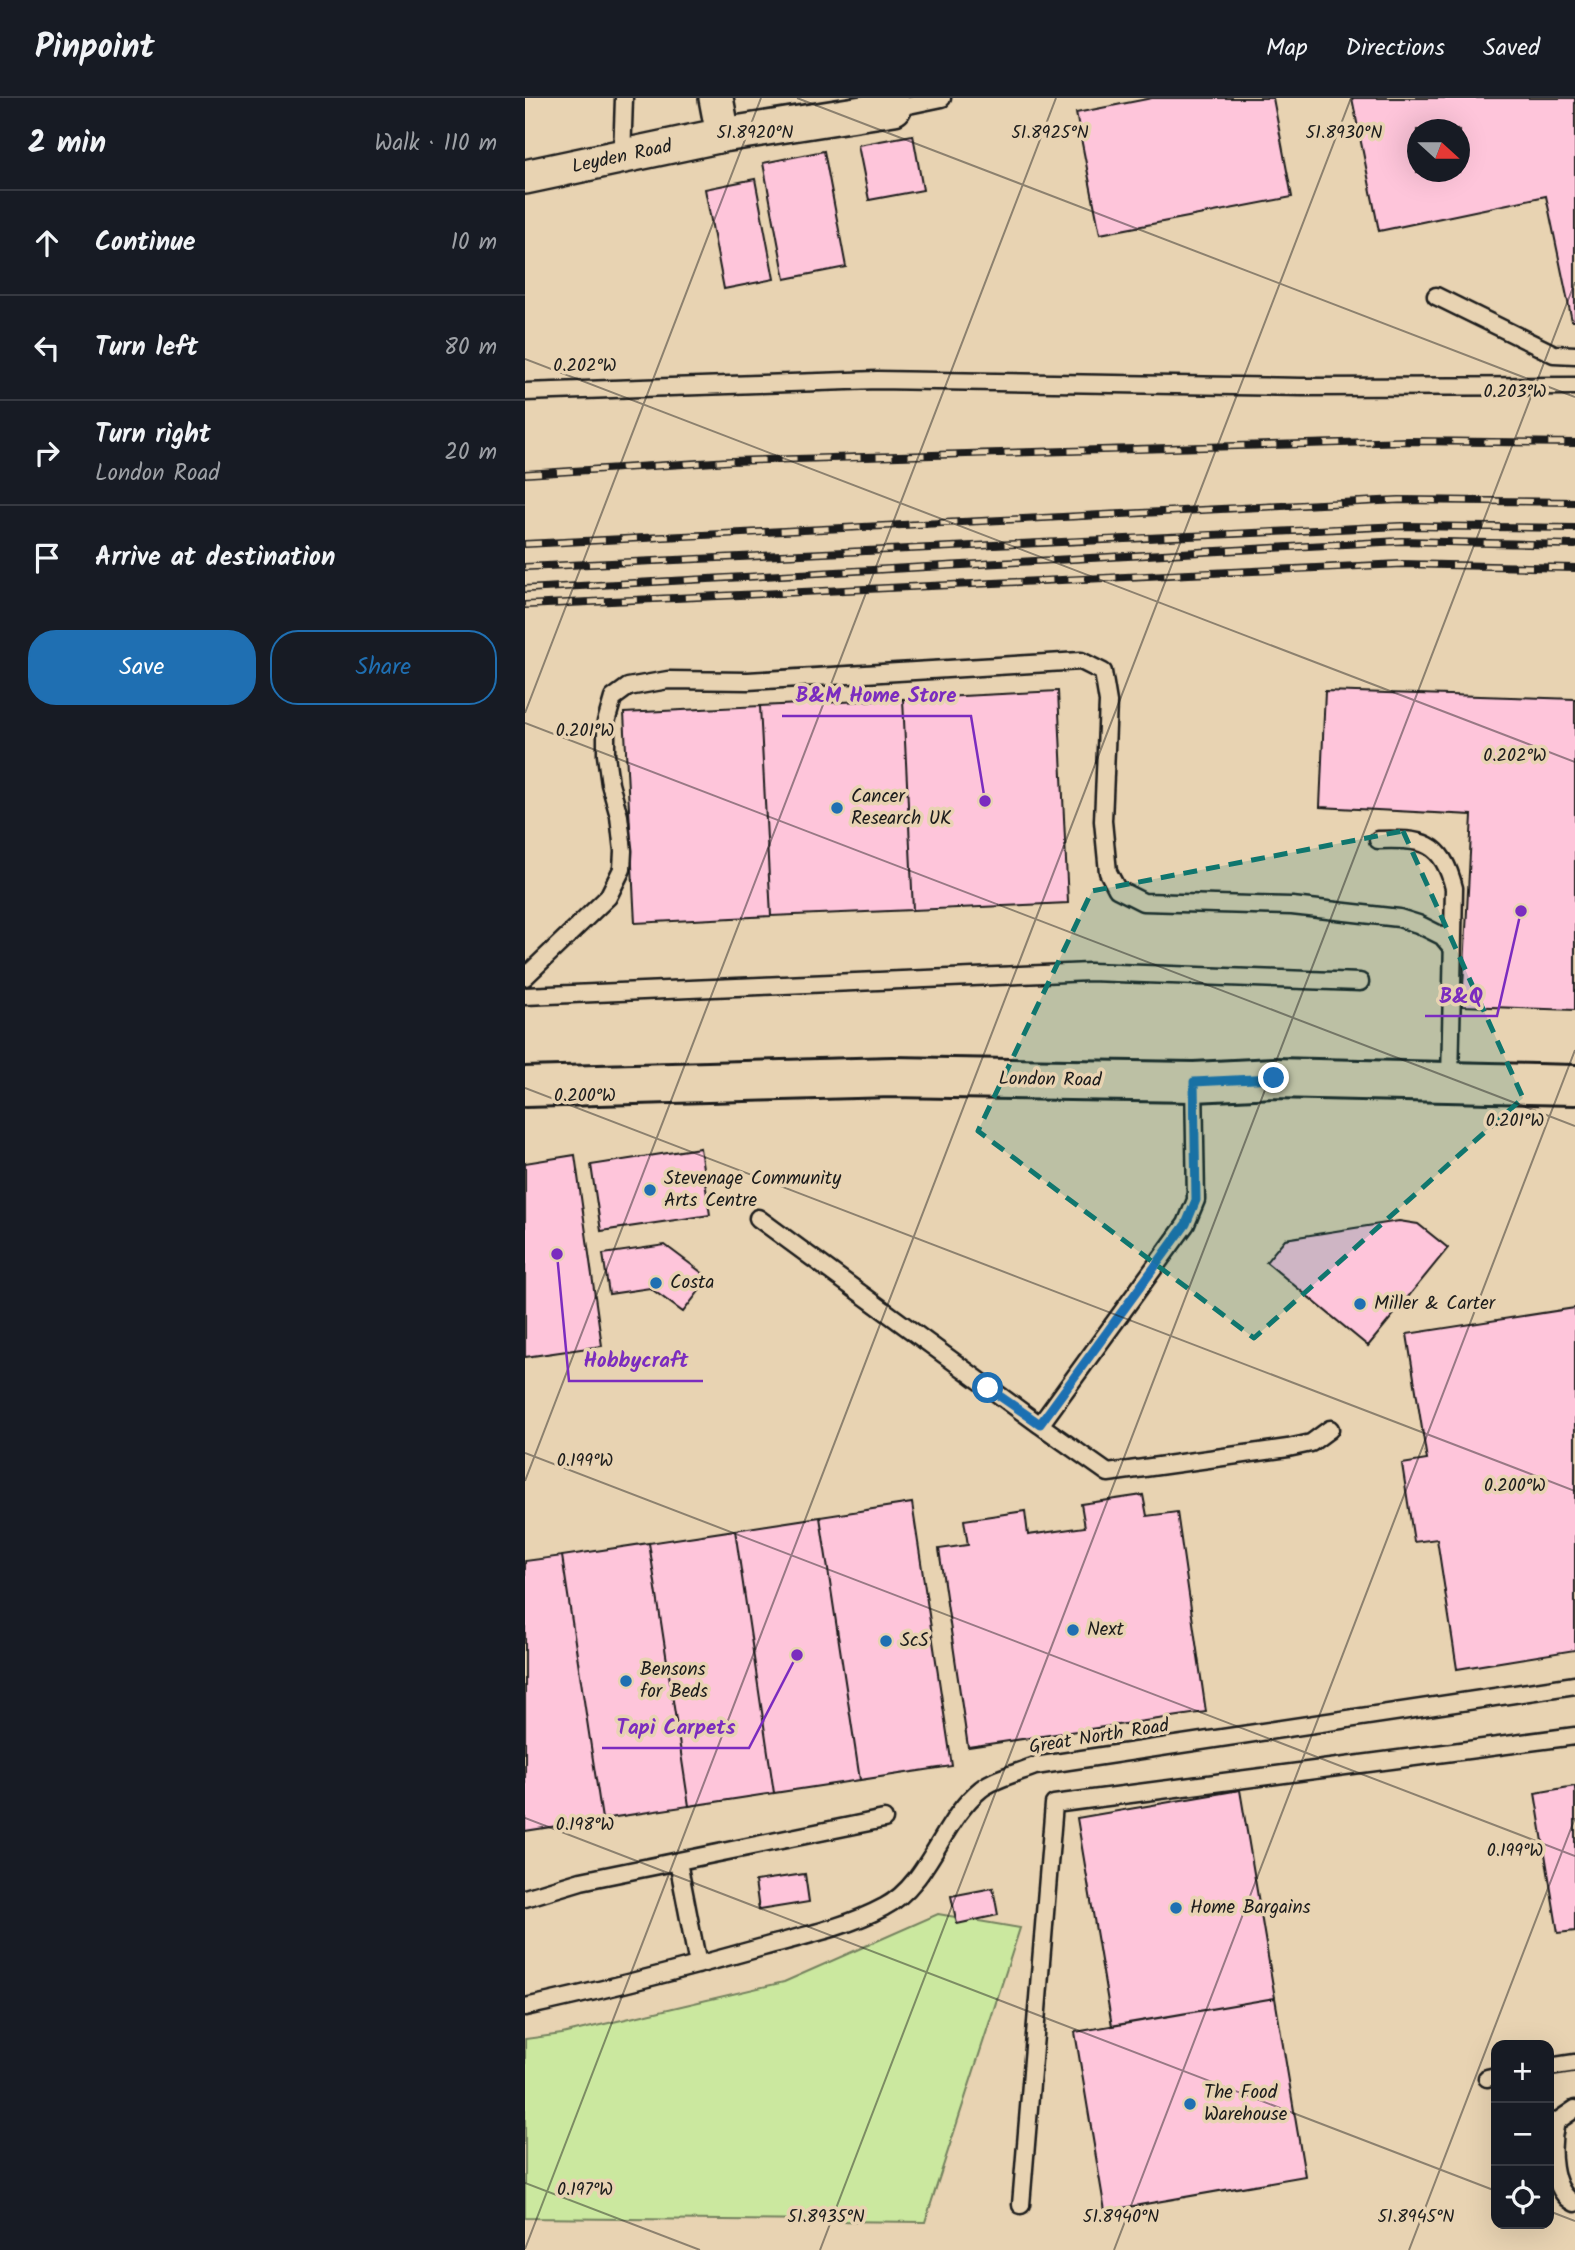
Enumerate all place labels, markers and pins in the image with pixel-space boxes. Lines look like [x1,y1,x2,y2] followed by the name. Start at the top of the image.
[782,674,971,716] callout: B&M Home Store
[851,782,952,834] place label: Cancer Research UK
[829,800,845,816] marker: Cancer Research UK
[1425,974,1497,1016] callout: B&Q
[664,1164,842,1216] place label: Stevenage Community Arts Centre
[642,1182,658,1198] marker: Stevenage Community Arts Centre
[670,1268,714,1298] place label: Costa
[648,1275,664,1291] marker: Costa
[1374,1289,1497,1319] place label: Miller & Carter
[1352,1296,1368,1312] marker: Miller & Carter
[569,1339,703,1381] callout: Hobbycraft
[1087,1615,1125,1645] place label: Next
[1065,1622,1081,1638] marker: Next
[900,1626,929,1656] place label: ScS
[878,1633,894,1649] marker: ScS
[640,1655,708,1707] place label: Bensons for Beds
[618,1673,634,1689] marker: Bensons for Beds
[602,1706,749,1748] callout: Tapi Carpets
[1190,1893,1311,1923] place label: Home Bargains
[1168,1900,1184,1916] marker: Home Bargains
[1204,2078,1288,2130] place label: The Food Warehouse
[1182,2096,1198,2112] marker: The Food Warehouse

